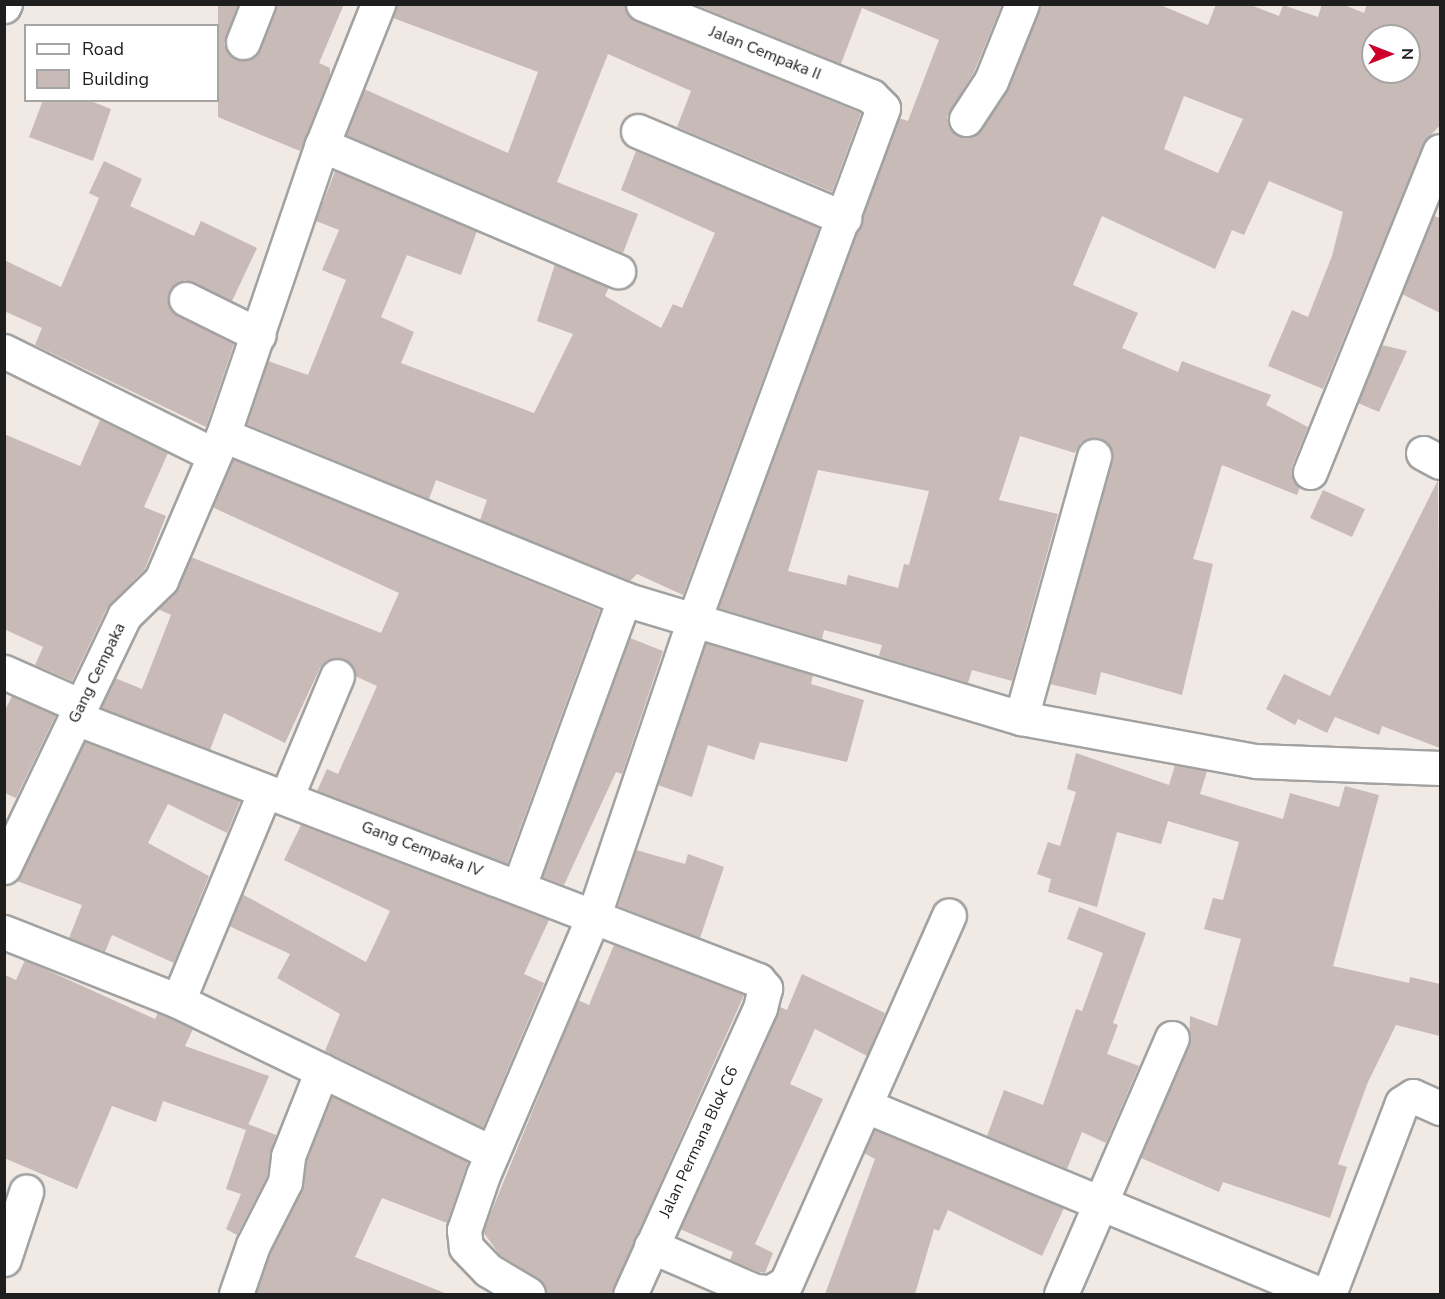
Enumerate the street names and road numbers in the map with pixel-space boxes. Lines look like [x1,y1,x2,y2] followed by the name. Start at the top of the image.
[706,22,824,84] street label: Jalan Cempaka II
[64,620,130,726] street label: Gang Cempaka
[359,817,485,881] street label: Gang Cempaka IV
[655,1063,743,1221] street label: Jalan Permana Blok C6

